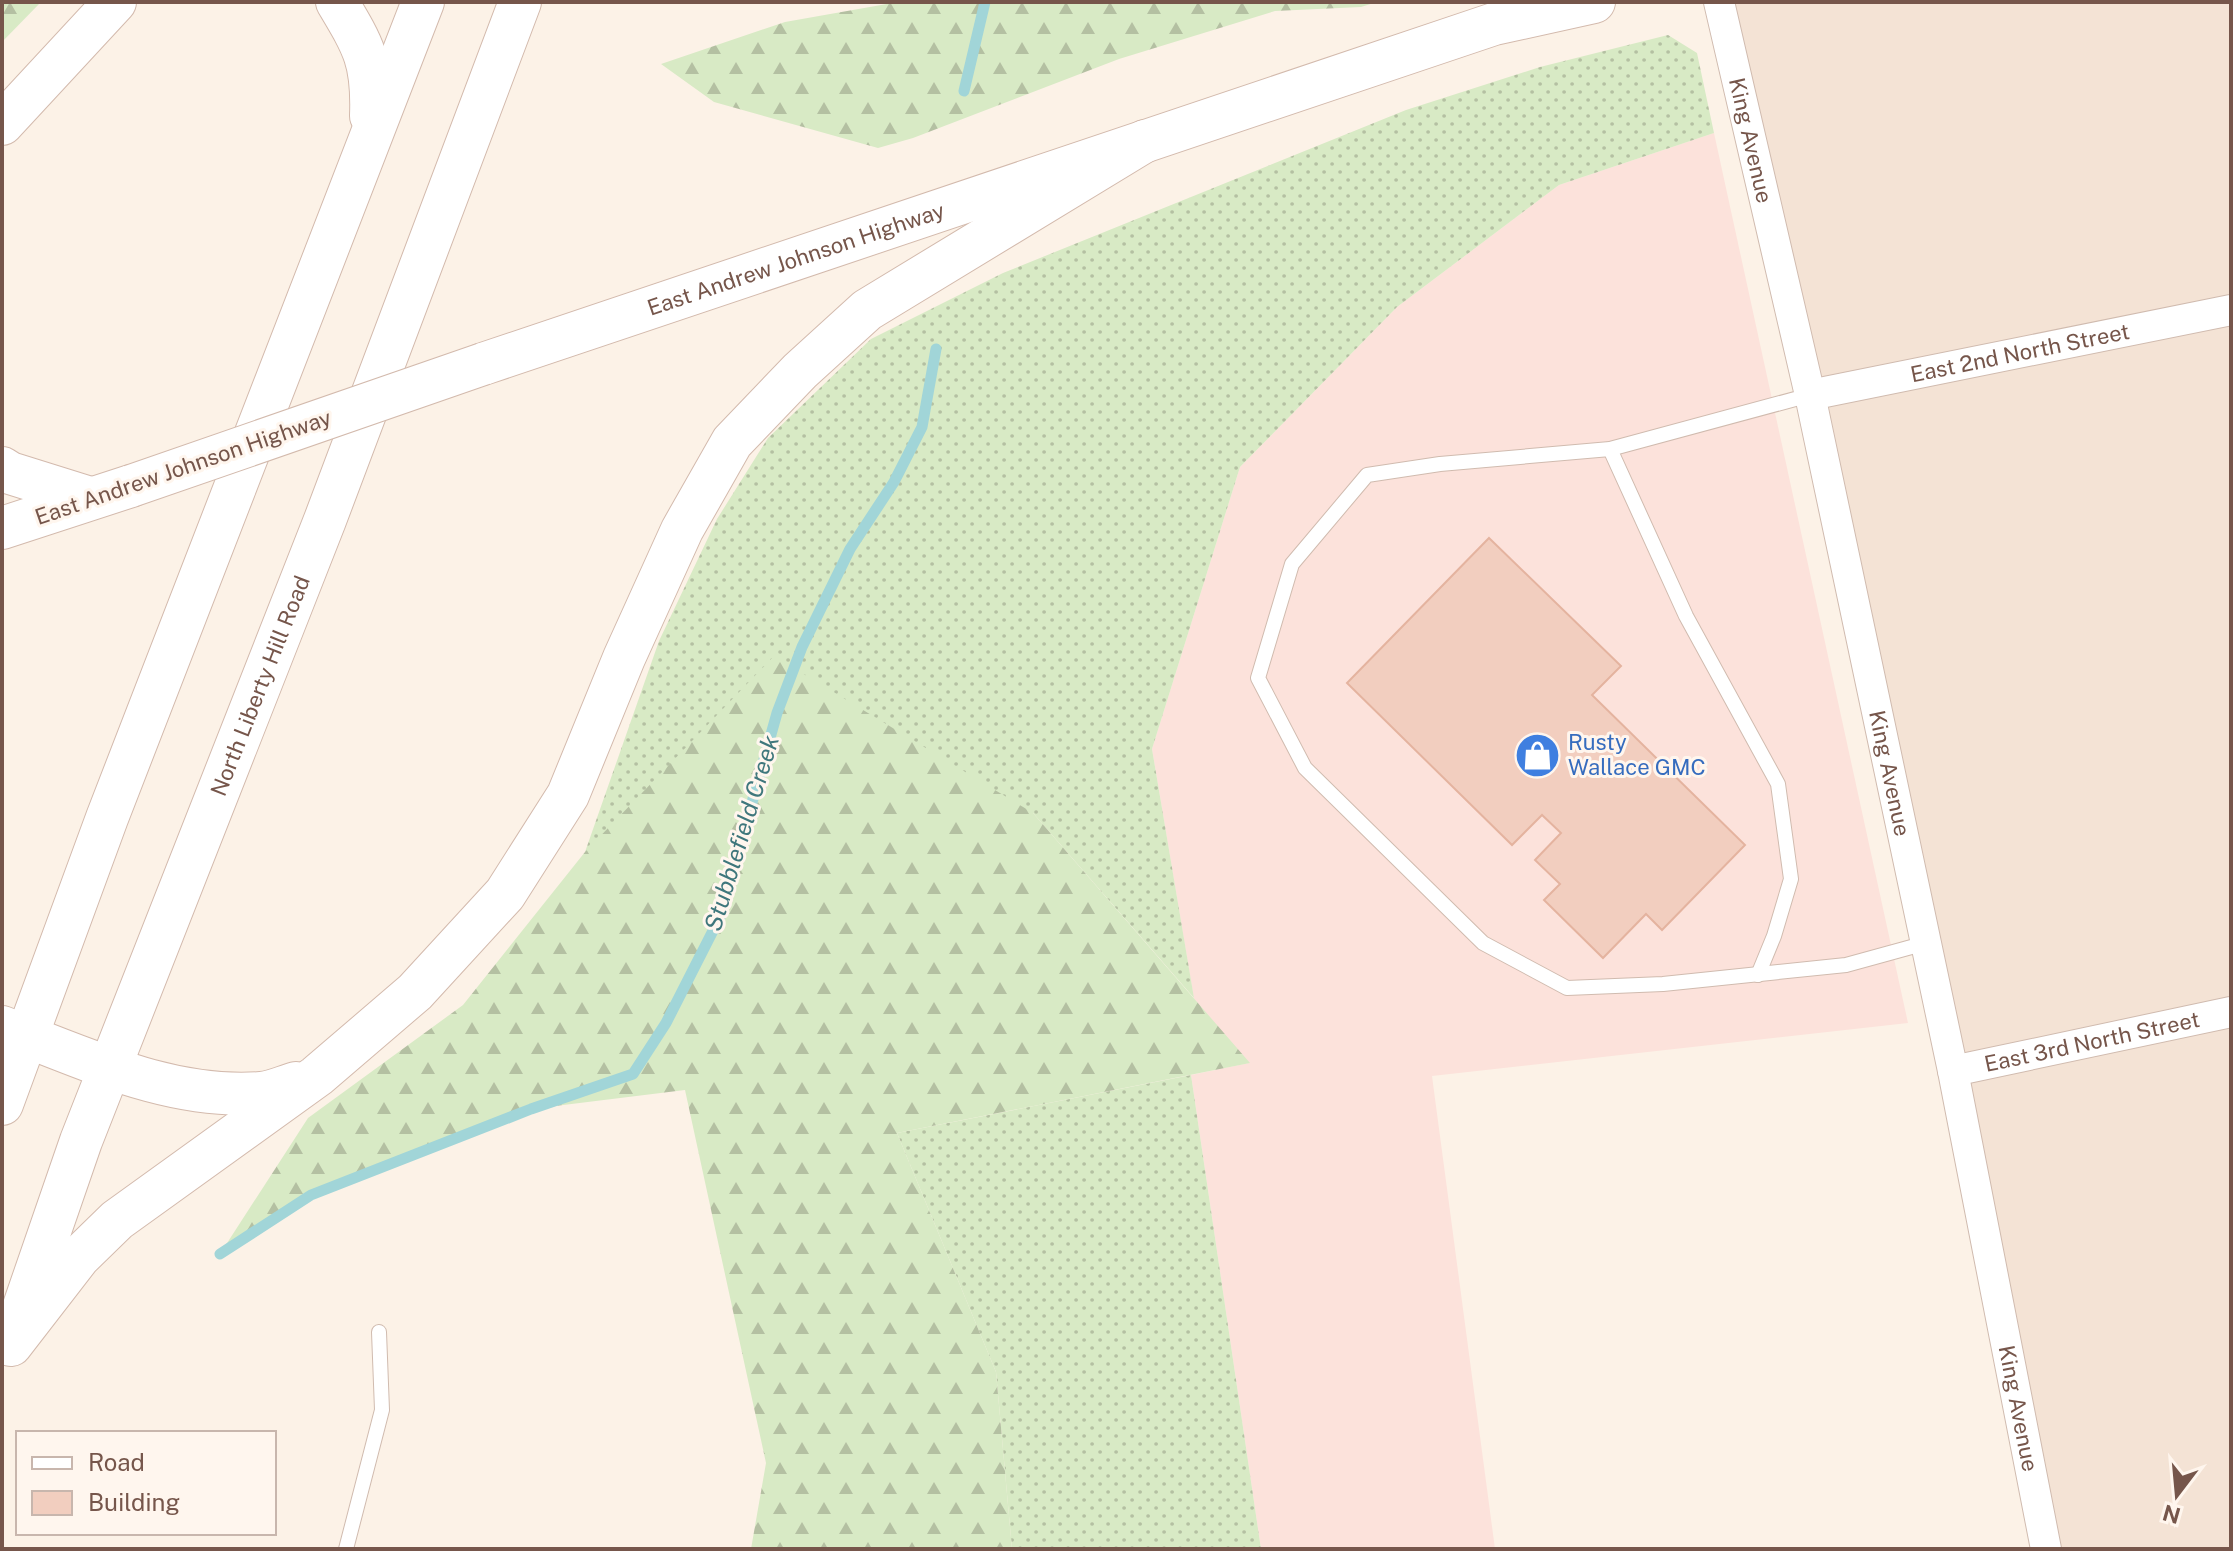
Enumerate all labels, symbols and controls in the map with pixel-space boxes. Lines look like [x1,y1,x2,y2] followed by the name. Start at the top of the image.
[1724,75,1778,206] street label: King Avenue
[644,197,948,321] street label: East Andrew Johnson Highway
[1908,318,2132,387] street label: East 2nd North Street
[31,404,335,530] street label: East Andrew Johnson Highway
[205,572,315,800] street label: North Liberty Hill Road
[1864,708,1916,839] street label: King Avenue
[1568,729,1706,780] place label: Rusty Wallace GMC
[1513,731,1561,779] shop icon: Rusty Wallace GMC
[698,732,784,934] water label: Stubblefield Creek
[1982,1006,2202,1077] street label: East 3rd North Street
[1994,1343,2044,1474] street label: King Avenue
[16,1431,276,1535] legend
[88,1448,145,1476] text: Road
[2137,1455,2217,1535] north arrow
[88,1488,180,1516] text: Building
[2160,1499,2183,1529] text: N

